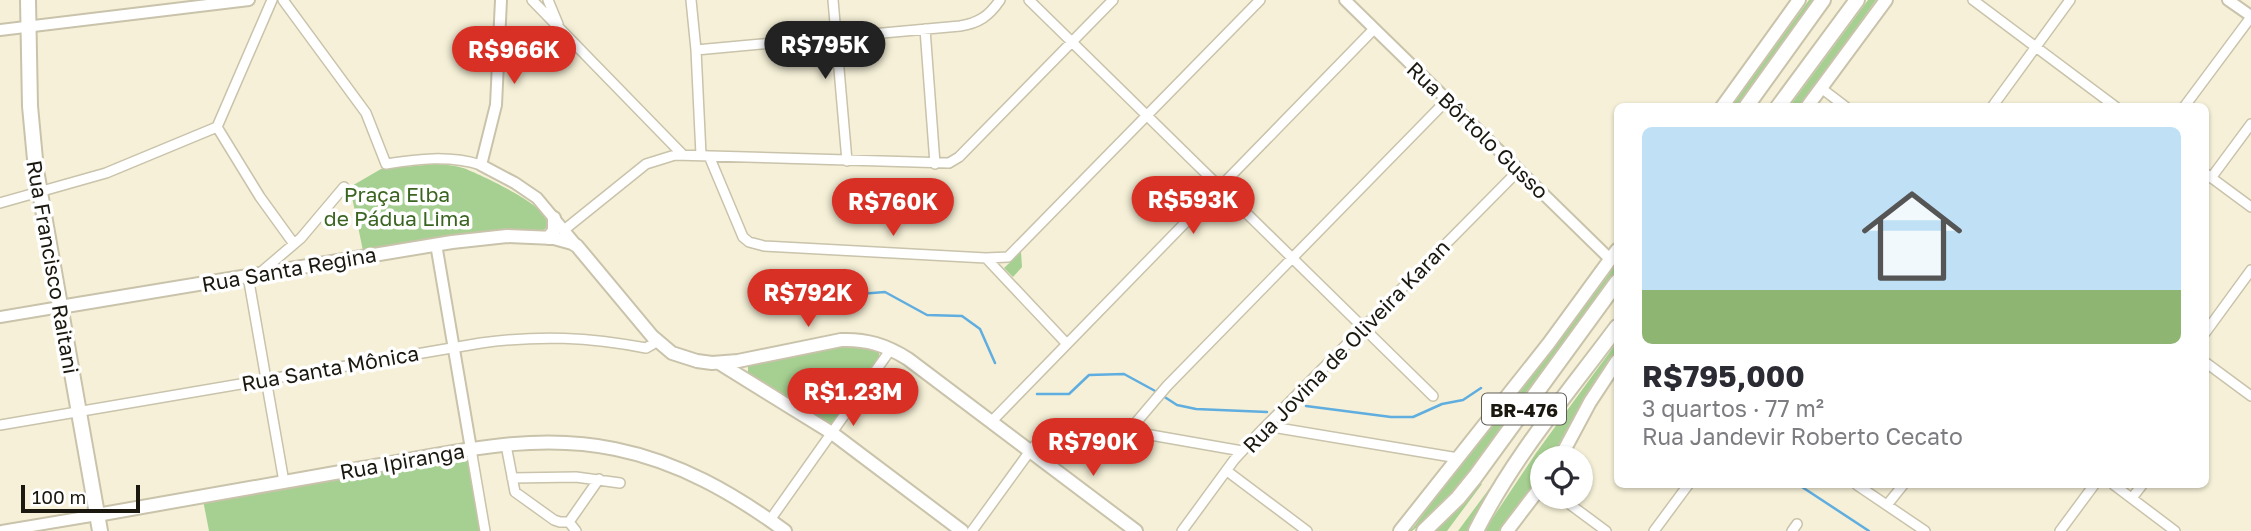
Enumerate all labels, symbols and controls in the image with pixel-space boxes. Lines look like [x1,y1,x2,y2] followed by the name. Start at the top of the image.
[768,22,882,81] pin: R$795K
[457,27,571,86] pin: R$966K
[780,30,870,58] text: R$795K
[468,35,560,63] text: R$966K
[1402,56,1554,204] street label: Rua Bôrtolo Gusso
[21,158,85,376] street label: Rua Francisco Raitani
[1849,173,1975,299] icon: home
[1136,176,1250,236] pin: R$593K
[836,178,950,238] pin: R$760K
[324,181,470,231] park label: Praça Elba de Pádua Lima
[1148,185,1238,213] text: R$593K
[848,187,938,215] text: R$760K
[1237,234,1455,458] street label: Rua Jovina de Oliveira Karan
[200,241,378,297] street label: Rua Santa Regina
[751,270,865,329] pin: R$792K
[763,278,853,306] text: R$792K
[239,340,421,396] street label: Rua Santa Mônica
[1642,358,1805,394] text: R$795,000
[788,368,918,428] pin: R$1.23M
[803,377,903,405] text: R$1.23M
[1482,394,1566,424] road number: BR-476
[1642,394,1824,422] text: 3 quartos · 77 m²
[1036,419,1150,478] pin: R$790K
[1642,422,1963,450] text: Rua Jandevir Roberto Cecato
[1048,427,1138,455] text: R$790K
[338,437,466,485] street label: Rua Ipiranga
[1530,446,1593,509] map controls
[1530,446,1593,509] button: locate
[21,482,140,514] scale bar
[32,485,86,508] text: 100 m

